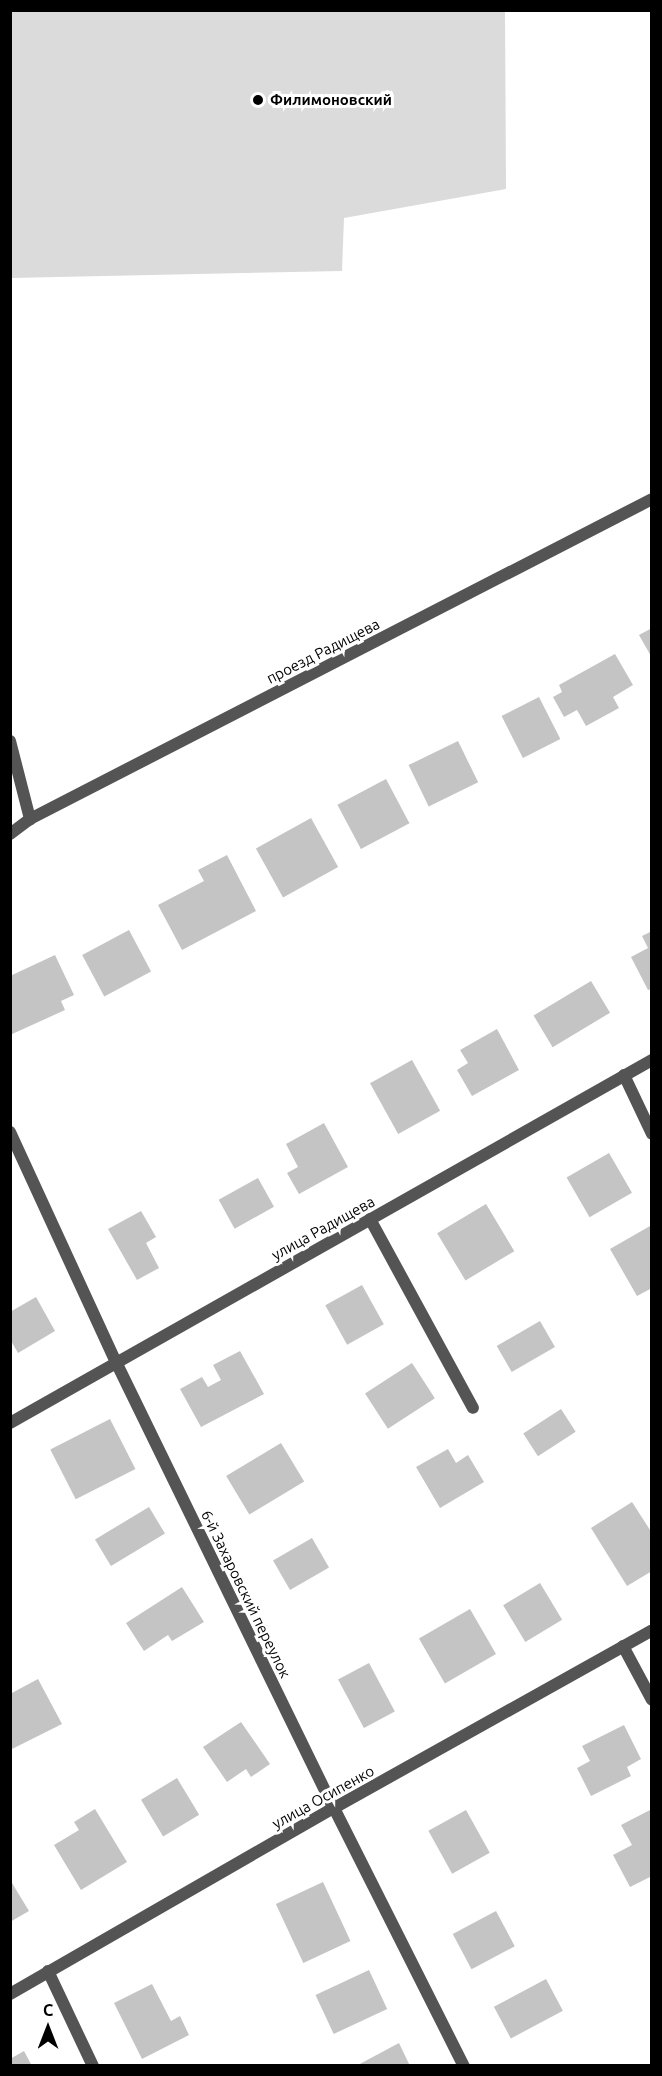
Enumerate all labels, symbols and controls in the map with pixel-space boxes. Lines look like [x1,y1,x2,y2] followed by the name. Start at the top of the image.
[270,91,392,109] place label: Филимоновский
[251,93,265,107] marker: Филимоновский
[263,615,383,687] street label: проезд Радищева
[268,1192,378,1264] street label: улица Радищева
[197,1507,295,1681] street label: 6-й Захаровский переулок
[269,1762,377,1832] street label: улица Осипенко
[18,1998,78,2058] north arrow
[43,2001,53,2019] text: С

